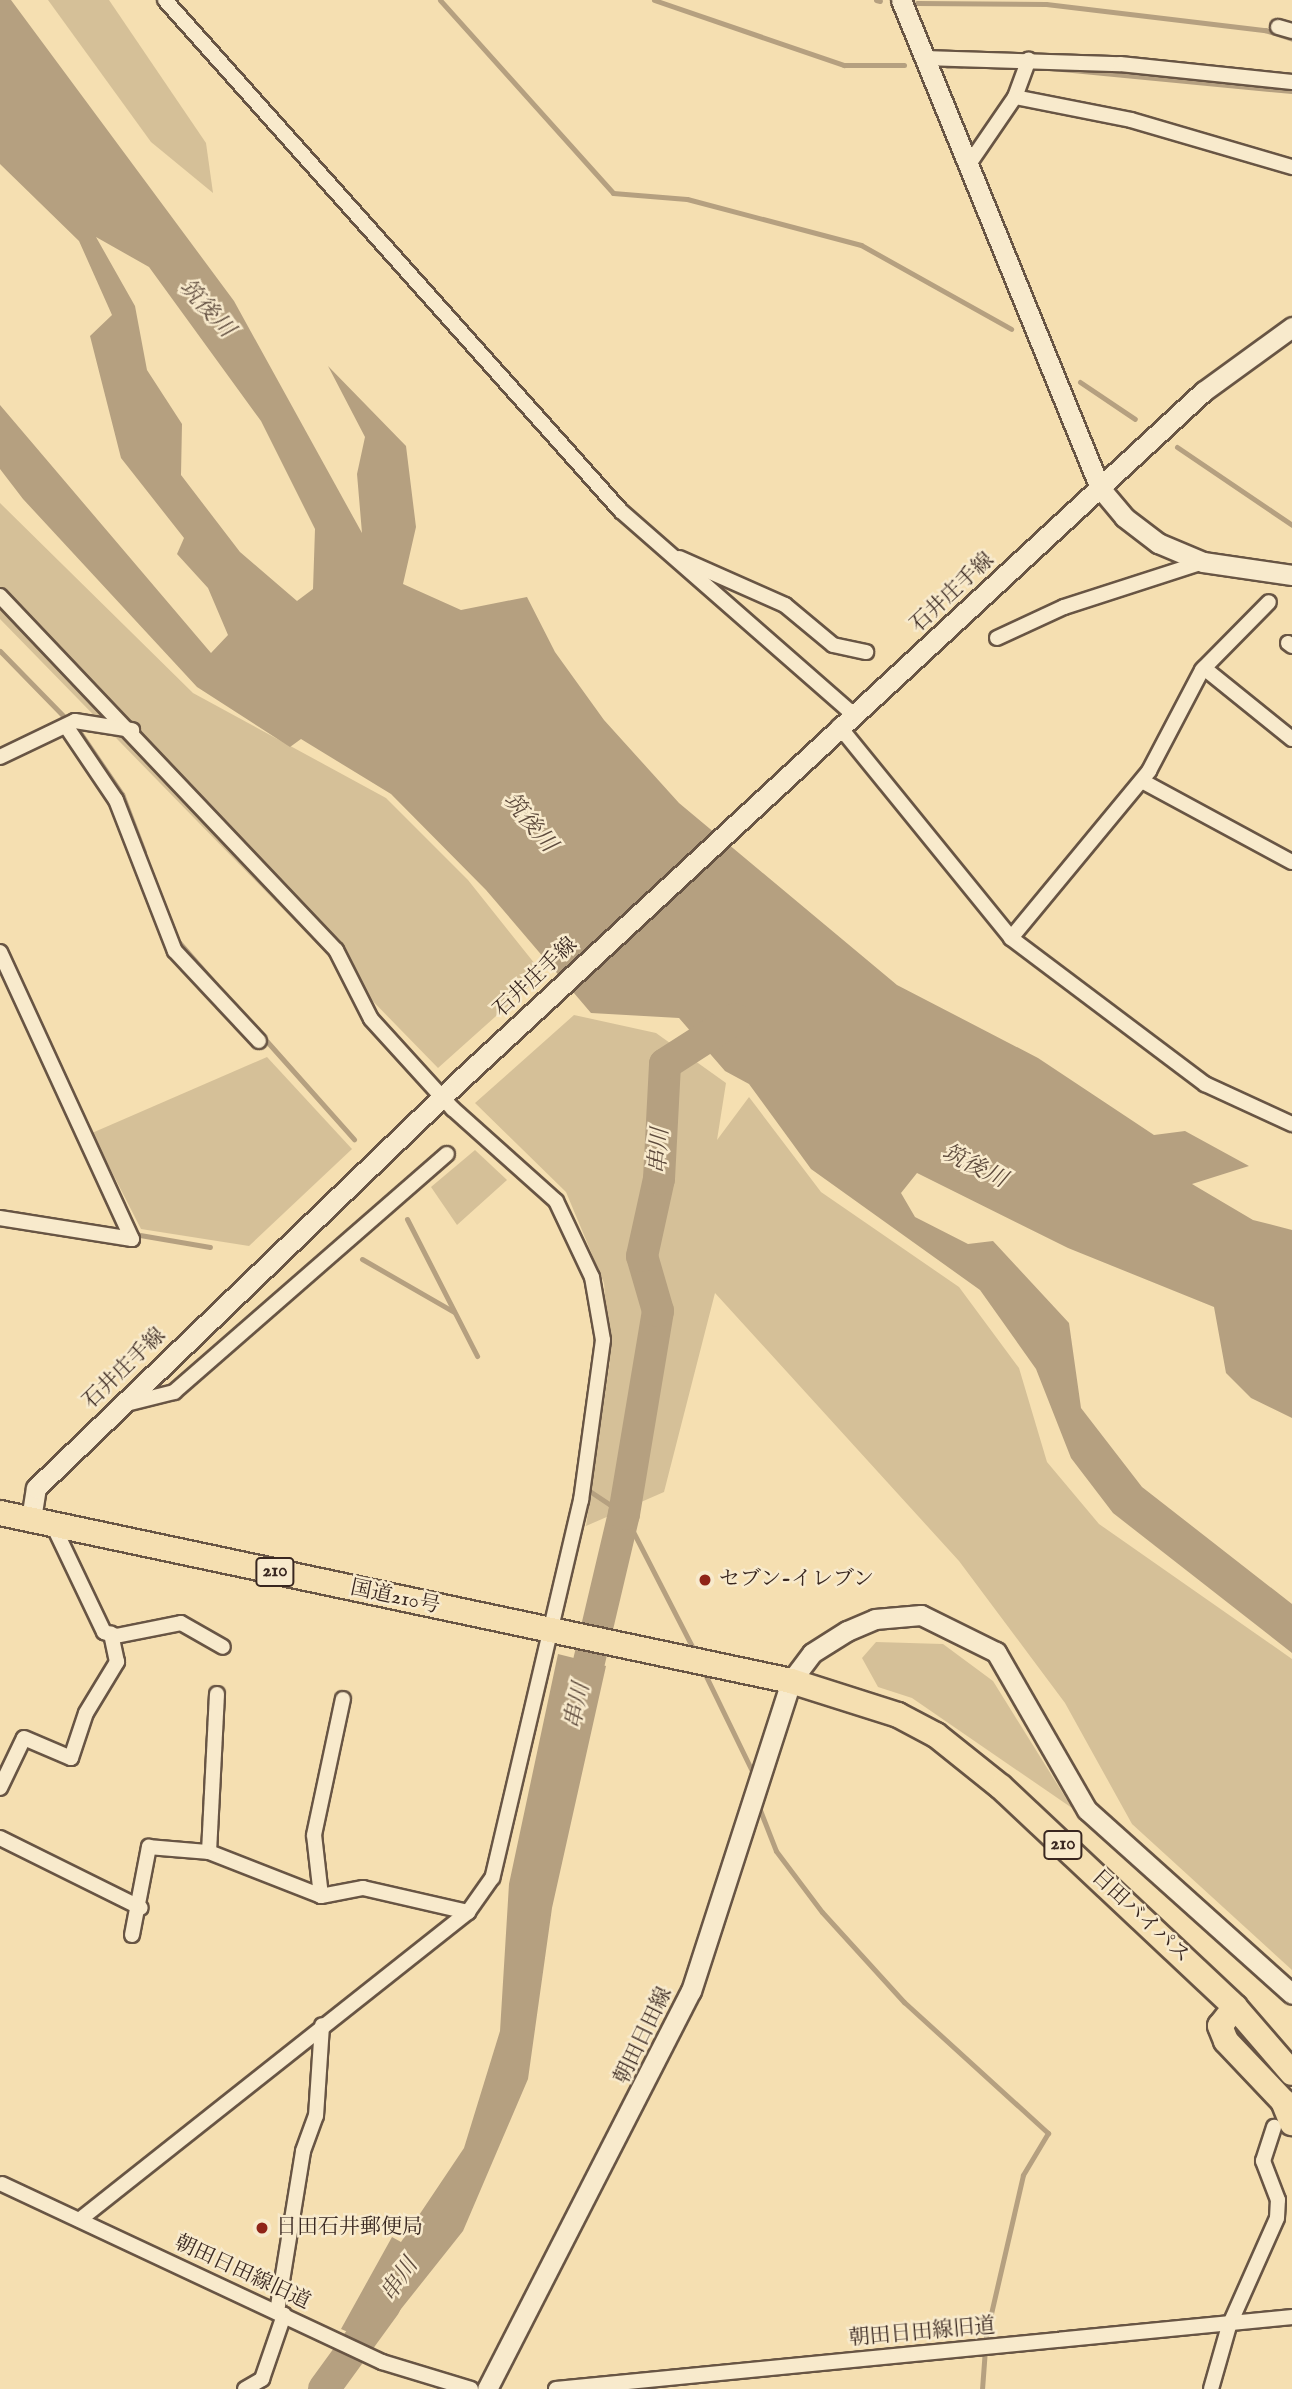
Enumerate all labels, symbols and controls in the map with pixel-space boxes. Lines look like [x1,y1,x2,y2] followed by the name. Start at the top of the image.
[172,274,240,344] water label: 筑後川
[906,548,1000,638] street label: 石井庄手線
[496,788,562,858] water label: 筑後川
[489,933,583,1023] street label: 石井庄手線
[645,1127,675,1175] water label: 串川
[937,1139,1011,1195] water label: 筑後川
[78,1323,172,1415] street label: 石井庄手線
[254,1556,296,1588] road number: 210
[719,1567,876,1593] place label: セブン-イレブン
[697,1572,713,1588] marker: セブン-イレブン
[348,1576,442,1620] street label: 国道210号
[560,1681,596,1731] water label: 串川
[1042,1829,1084,1860] road number: 210
[1085,1865,1195,1969] street label: 日田バイパス
[610,1983,678,2089] street label: 朝田日田線
[276,2215,423,2241] place label: 日田石井郵便局
[254,2220,270,2236] marker: 日田石井郵便局
[170,2231,314,2315] street label: 朝田日田線旧道
[376,2253,424,2307] water label: 串川
[848,2314,996,2352] street label: 朝田日田線旧道

